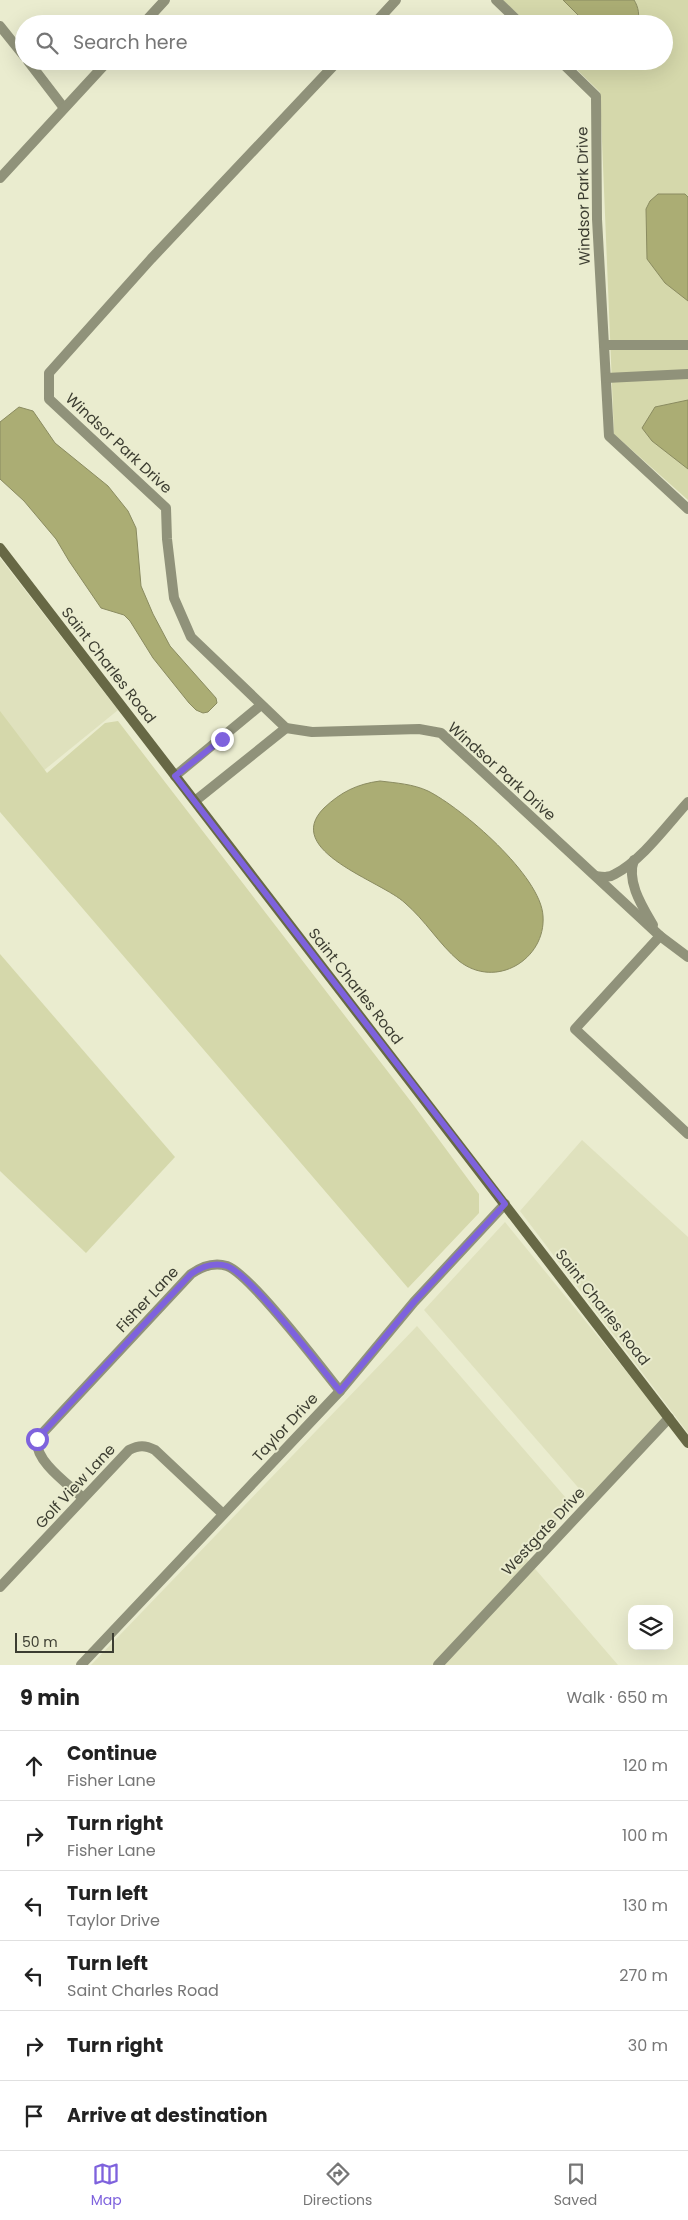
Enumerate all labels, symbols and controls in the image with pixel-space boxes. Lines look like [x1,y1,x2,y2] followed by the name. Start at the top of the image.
[15,15,673,70] search box
[33,29,61,57] icon: search
[73,29,187,56] text: Search here
[571,126,595,266] street label: Windsor Park Drive
[61,388,177,498] street label: Windsor Park Drive
[57,602,161,728] street label: Saint Charles Road
[443,717,561,825] street label: Windsor Park Drive
[211,728,234,751] route end
[304,923,408,1049] street label: Saint Charles Road
[551,1244,655,1370] street label: Saint Charles Road
[111,1261,183,1337] street label: Fisher Lane
[248,1388,322,1466] street label: Taylor Drive
[26,1428,49,1451] route start
[30,1439,120,1533] street label: Golf View Lane
[496,1482,590,1580] street label: Westgate Drive
[628,1605,673,1650] map controls
[628,1605,673,1650] button: layers
[15,1630,114,1653] scale bar
[22,1632,58,1652] text: 50 m
[20,1683,80,1712] text: 9 min
[566,1686,668,1709] text: Walk · 650 m
[67,1740,157,1767] text: Continue
[20,1752,48,1780] icon: ahead
[623,1754,668,1777] text: 120 m
[67,1769,156,1792] text: Fisher Lane
[67,1810,163,1837] text: Turn right
[20,1822,48,1850] icon: right
[622,1824,668,1847] text: 100 m
[67,1839,156,1862] text: Fisher Lane
[67,1880,148,1907] text: Turn left
[20,1892,48,1920] icon: left
[623,1894,668,1917] text: 130 m
[67,1909,160,1932] text: Taylor Drive
[67,1950,148,1977] text: Turn left
[20,1962,48,1990] icon: left
[619,1964,668,1987] text: 270 m
[67,1979,219,2002] text: Saint Charles Road
[20,2032,48,2060] icon: right
[67,2032,163,2059] text: Turn right
[628,2034,668,2057] text: 30 m
[20,2102,48,2130] icon: arrive
[67,2102,268,2129] text: Arrive at destination
[91,2160,122,2211] tab: Map
[303,2160,372,2211] tab: Directions
[554,2160,597,2211] tab: Saved

